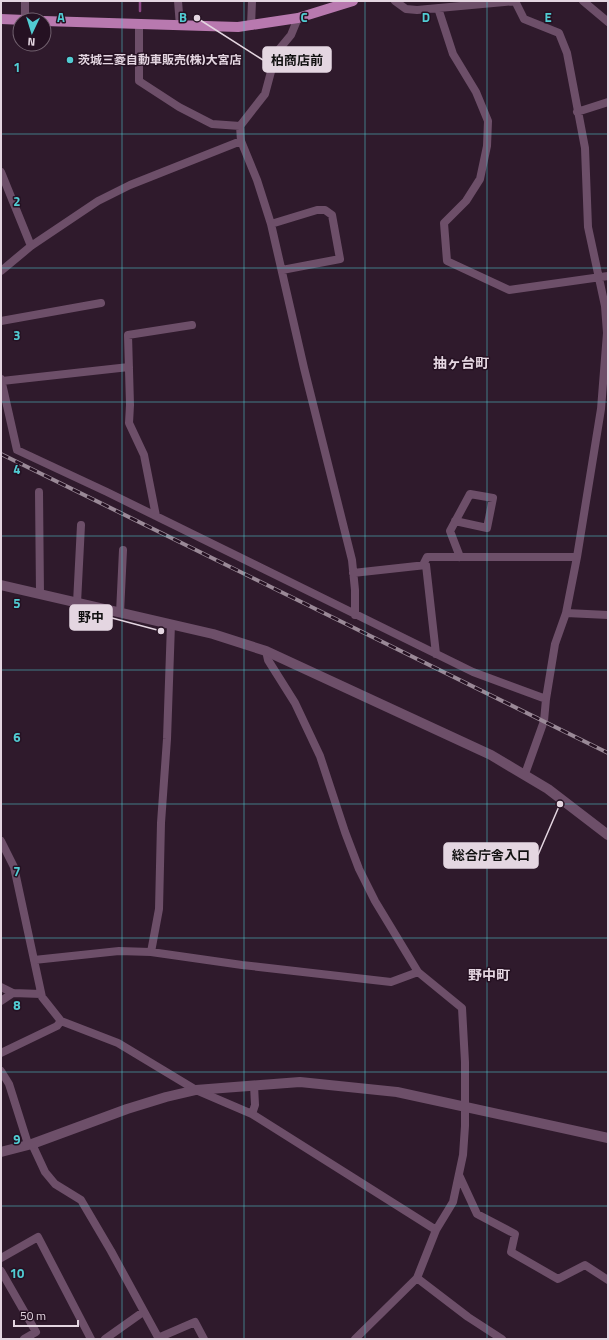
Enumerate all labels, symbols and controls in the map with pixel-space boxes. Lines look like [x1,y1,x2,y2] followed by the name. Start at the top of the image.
[57,7,65,27] text: A
[179,7,187,27] text: B
[300,7,308,27] text: C
[422,7,430,27] text: D
[544,7,552,27] text: E
[12,12,52,52] north arrow
[27,34,36,50] text: N
[263,47,331,72] callout: 柏商店前
[78,50,241,69] place label: 茨城三菱自動車販売(株)大宮店
[271,50,323,70] text: 柏商店前
[65,55,75,65] marker: 茨城三菱自動車販売(株)大宮店
[13,57,21,77] text: 1
[13,191,21,211] text: 2
[13,325,21,345] text: 3
[433,352,489,373] district label: 抽ヶ台町
[13,459,21,479] text: 4
[13,593,21,613] text: 5
[70,605,112,630] callout: 野中
[78,607,104,627] text: 野中
[13,727,21,747] text: 6
[444,843,538,868] callout: 総合庁舎入口
[451,845,530,865] text: 総合庁舎入口
[13,861,21,881] text: 7
[468,964,510,985] district label: 野中町
[13,995,21,1015] text: 8
[13,1129,21,1149] text: 9
[10,1263,24,1283] text: 10
[14,1302,78,1328] scale bar
[20,1306,46,1325] text: 50 m

